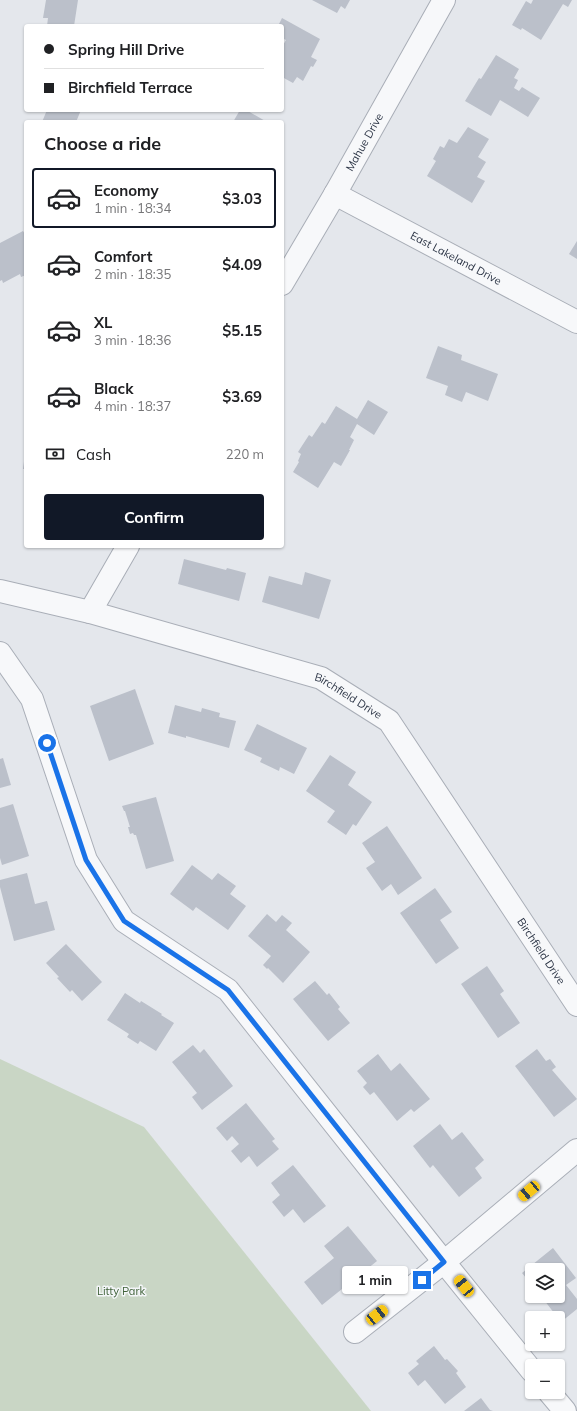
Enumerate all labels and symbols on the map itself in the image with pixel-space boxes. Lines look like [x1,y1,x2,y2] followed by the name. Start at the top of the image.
[342,111,386,174] street label: Mahue Drive
[408,228,504,288] street label: East Lakeland Drive
[313,670,385,722] street label: Birchfield Drive
[38,734,56,752] route start
[514,915,568,987] street label: Birchfield Drive
[516,1179,542,1203] car
[342,1266,408,1294] callout: 1 min
[413,1271,431,1289] route end
[452,1273,476,1299] car
[97,1284,145,1298] park label: Litty Park
[364,1303,390,1327] car

